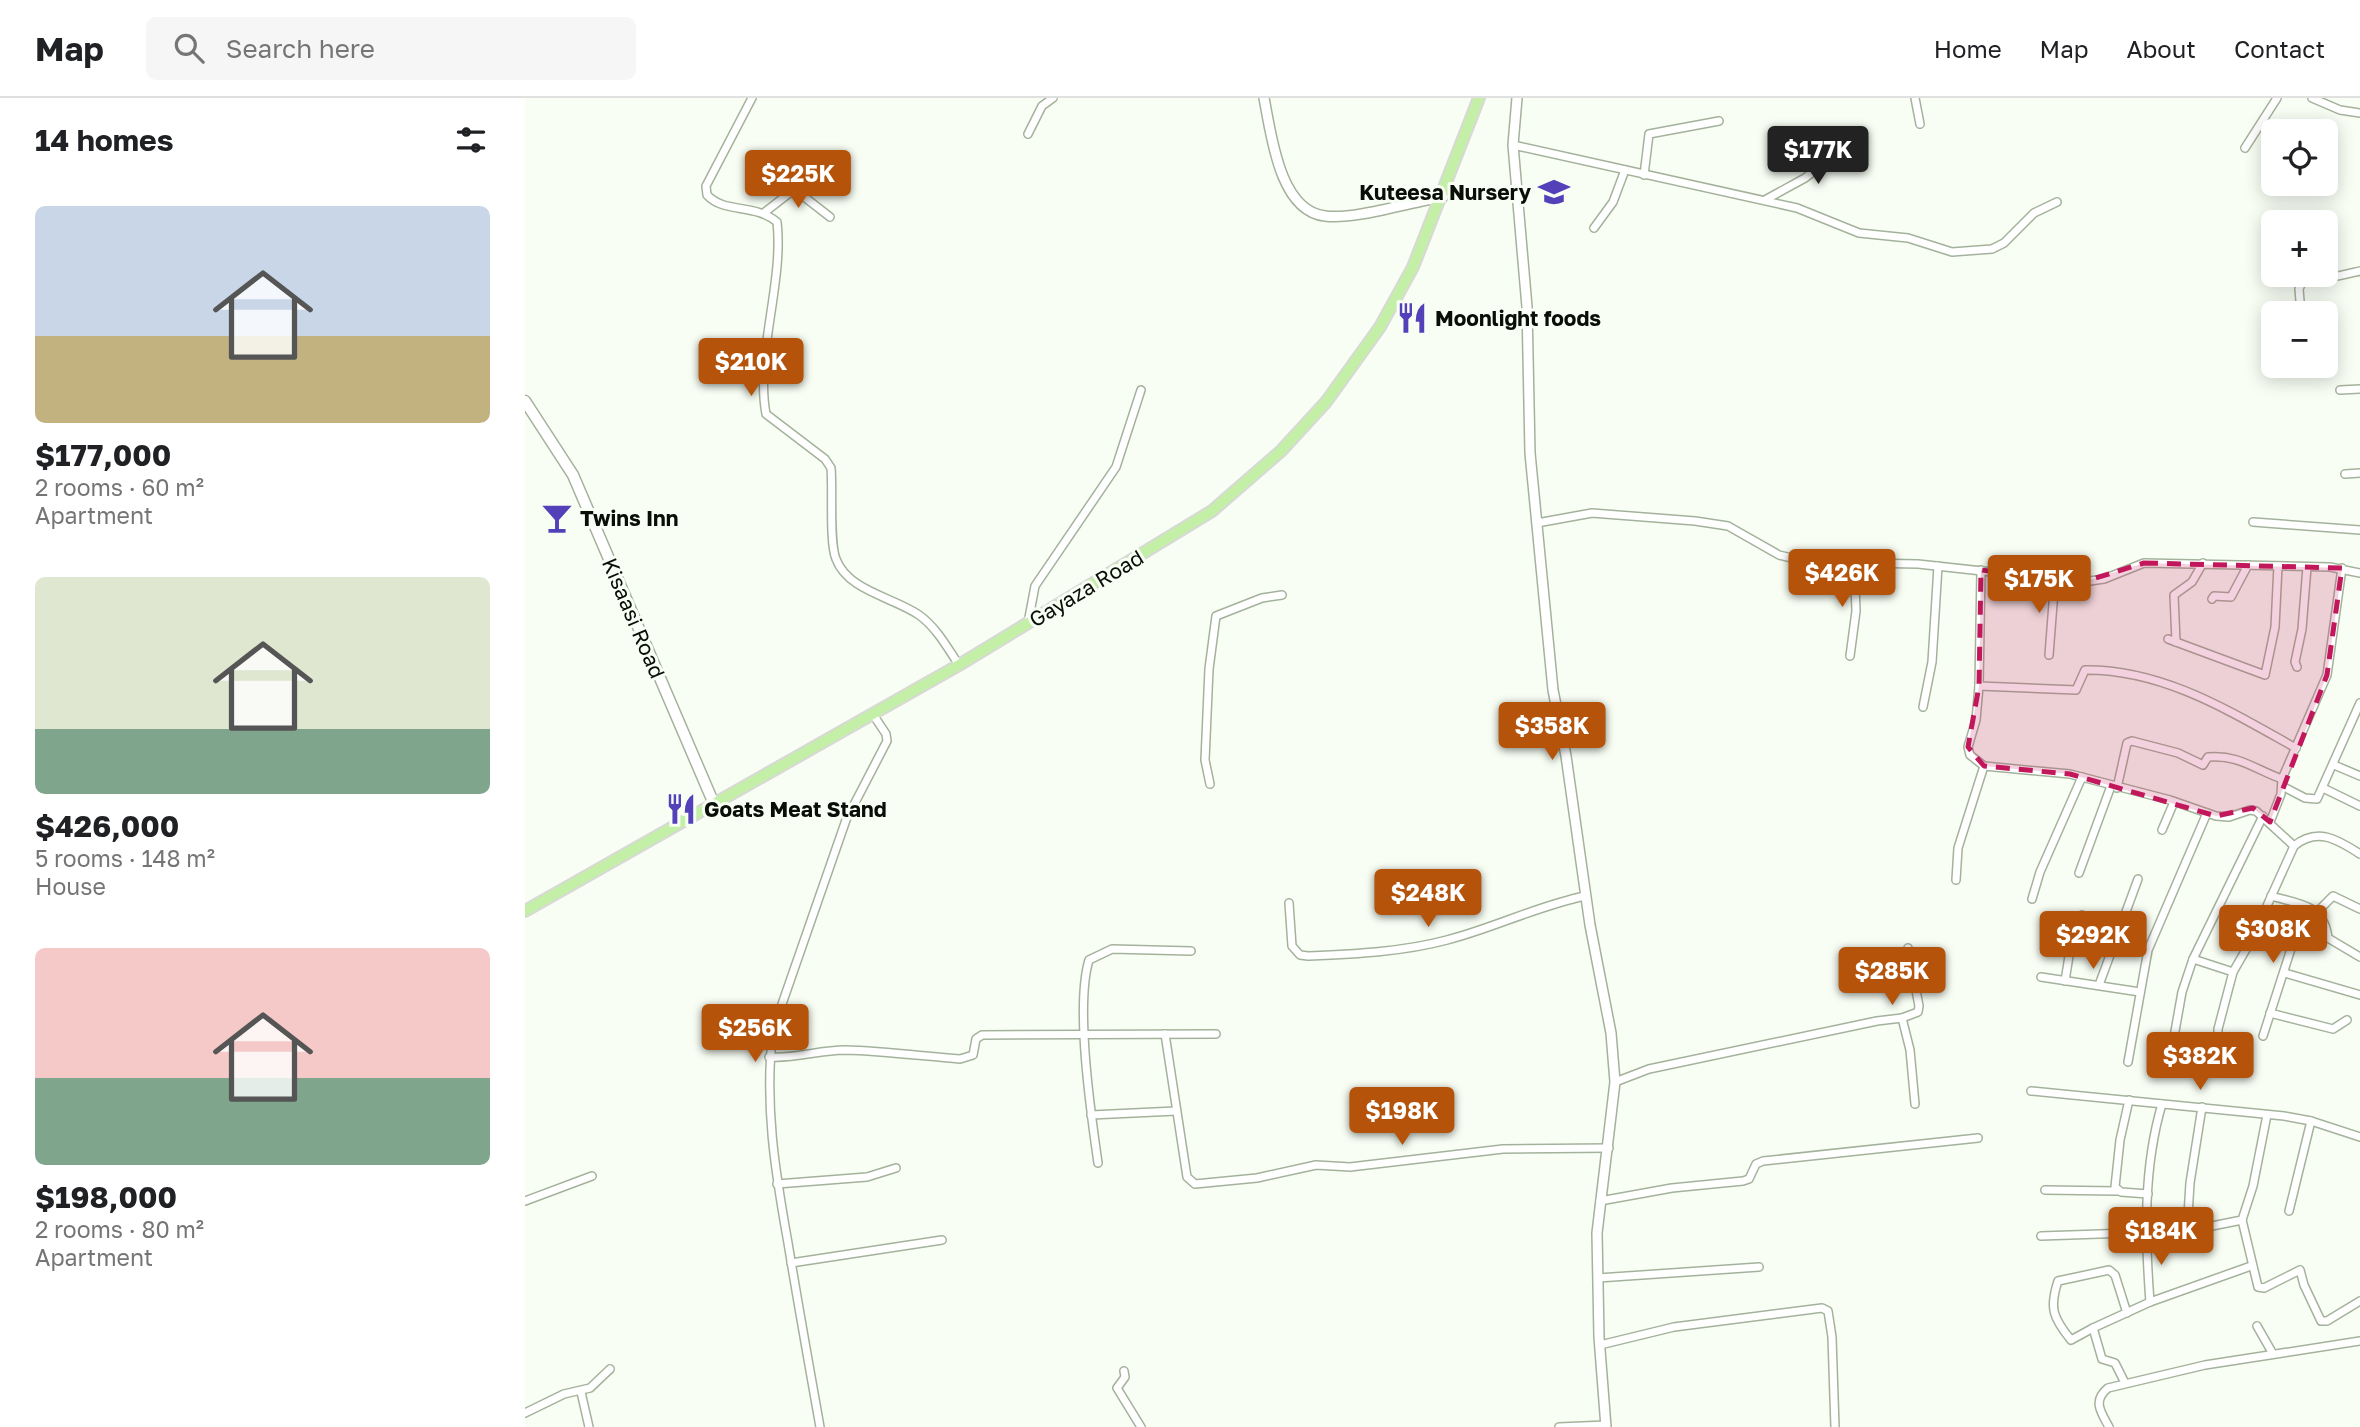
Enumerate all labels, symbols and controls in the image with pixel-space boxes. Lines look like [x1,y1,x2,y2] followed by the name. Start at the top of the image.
[146,17,636,80] search box
[35,29,104,68] text: Map
[170,29,208,67] icon: search
[226,33,375,64] text: Search here
[1934,34,2002,63] text: Home
[2040,34,2089,63] text: Map
[2127,34,2196,63] text: About
[2234,34,2325,63] text: Contact
[2261,119,2338,378] map controls
[2261,119,2338,196] button: locate
[452,121,490,159] icon: filters
[35,122,174,158] text: 14 homes
[1769,126,1867,186] pin: $177K
[1783,135,1853,163] text: $177K
[749,150,847,210] pin: $225K
[761,159,835,187] text: $225K
[1537,175,1571,209] school or university icon: Kuteesa Nursery
[1359,179,1531,205] place label: Kuteesa Nursery
[2261,210,2338,287] button: +
[200,252,326,378] icon: home
[1395,301,1429,335] restaurant icon: Moonlight foods
[2261,301,2338,378] button: −
[1435,305,1601,331] place label: Moonlight foods
[702,338,800,398] pin: $210K
[715,347,787,375] text: $210K
[35,437,171,473] text: $177,000
[35,473,204,501] text: 2 rooms · 60 m²
[35,501,153,529] text: Apartment
[540,501,574,535] bar icon: Twins Inn
[580,505,678,531] place label: Twins Inn
[1024,544,1148,632] street label: Gayaza Road
[1793,550,1891,609] pin: $426K
[597,554,671,682] street label: Kisaasi Road
[1990,556,2088,615] pin: $175K
[1804,558,1880,586] text: $426K
[2004,564,2074,592] text: $175K
[200,623,326,749] icon: home
[1503,702,1601,762] pin: $358K
[1515,711,1589,739] text: $358K
[664,792,698,826] restaurant icon: Goats Meat Stand
[704,796,887,822] place label: Goats Meat Stand
[35,808,179,844] text: $426,000
[35,844,215,872] text: 5 rooms · 148 m²
[1379,870,1477,929] pin: $248K
[35,872,106,900] text: House
[1390,878,1466,906] text: $248K
[2224,906,2322,965] pin: $308K
[2044,912,2142,971] pin: $292K
[2235,914,2311,942] text: $308K
[2056,920,2130,948] text: $292K
[1843,948,1941,1007] pin: $285K
[1855,956,1929,984] text: $285K
[200,994,326,1120] icon: home
[706,1004,804,1064] pin: $256K
[718,1013,792,1041] text: $256K
[2151,1032,2249,1092] pin: $382K
[2163,1041,2237,1069] text: $382K
[1353,1088,1451,1147] pin: $198K
[1365,1096,1439,1124] text: $198K
[35,1179,177,1215] text: $198,000
[2112,1208,2210,1267] pin: $184K
[35,1215,204,1243] text: 2 rooms · 80 m²
[2124,1216,2198,1244] text: $184K
[35,1243,153,1271] text: Apartment

